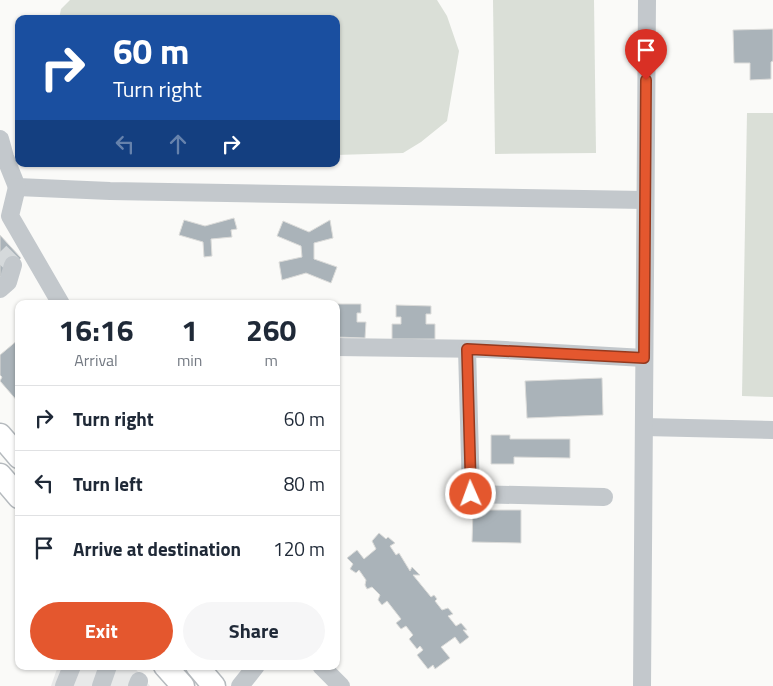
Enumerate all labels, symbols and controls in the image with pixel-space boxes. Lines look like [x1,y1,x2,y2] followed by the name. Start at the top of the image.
[113,24,189,78] text: 60 m
[625,29,667,80] pin
[30,35,95,100] icon: right
[632,36,660,64] icon: arrive
[113,72,202,106] text: Turn right
[111,130,139,158] icon: left
[164,130,192,158] icon: ahead
[217,130,245,158] icon: right
[59,307,133,353] text: 16:16
[181,307,198,353] text: 1
[246,307,296,353] text: 260
[74,348,118,372] text: Arrival
[177,348,202,372] text: min
[265,348,278,372] text: m
[30,404,58,432] icon: right
[73,404,154,433] text: Turn right
[284,404,325,433] text: 60 m
[444,467,496,519] position arrow
[30,469,58,497] icon: left
[73,469,143,498] text: Turn left
[284,469,325,498] text: 80 m
[30,534,58,562] icon: arrive
[73,534,241,563] text: Arrive at destination
[273,534,325,563] text: 120 m
[30,602,173,660] button: Exit
[183,602,325,660] button: Share

